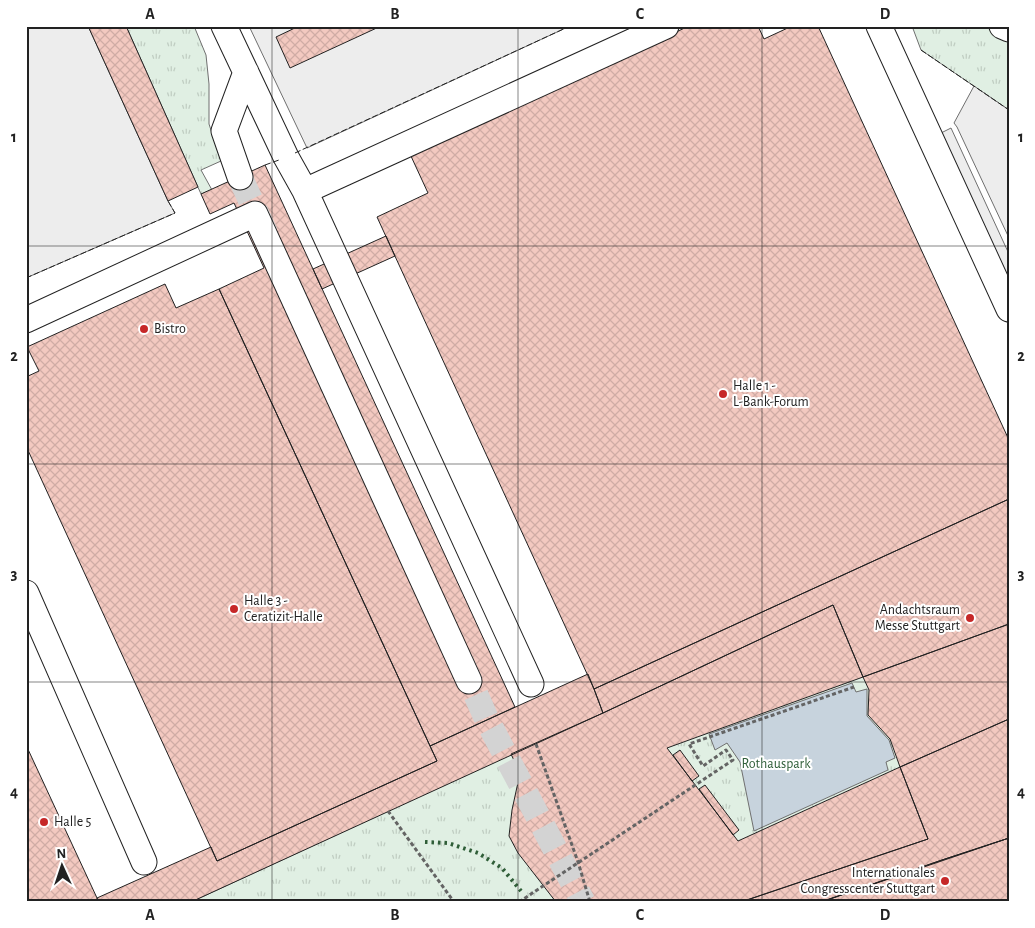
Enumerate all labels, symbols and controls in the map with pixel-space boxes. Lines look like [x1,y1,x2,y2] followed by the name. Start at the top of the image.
[145,6,155,22] text: A
[390,6,400,22] text: B
[636,6,645,22] text: C
[880,6,891,22] text: D
[11,129,17,145] text: 1
[1018,129,1024,145] text: 1
[154,322,186,336] place label: Bistro
[138,323,150,335] marker: Bistro
[10,348,18,364] text: 2
[1017,348,1025,364] text: 2
[733,379,809,409] place label: Halle 1 - L-Bank-Forum
[717,388,729,400] marker: Halle 1 - L-Bank-Forum
[11,566,18,582] text: 3
[1018,566,1025,582] text: 3
[244,594,323,624] place label: Halle 3 - Ceratizit-Halle
[228,603,240,615] marker: Halle 3 - Ceratizit-Halle
[875,603,961,633] place label: Andachtsraum Messe Stuttgart
[964,612,976,624] marker: Andachtsraum Messe Stuttgart
[741,757,811,771] park label: Rothauspark
[10,784,18,800] text: 4
[1017,784,1025,800] text: 4
[54,815,91,829] place label: Halle 5
[38,816,50,828] marker: Halle 5
[38,840,88,890] north arrow
[56,847,67,861] text: N
[800,866,936,896] place label: Internationales Congresscenter Stuttgart
[939,875,951,887] marker: Internationales Congresscenter Stuttgart
[145,907,155,923] text: A
[390,907,400,923] text: B
[636,907,645,923] text: C
[880,907,891,923] text: D

